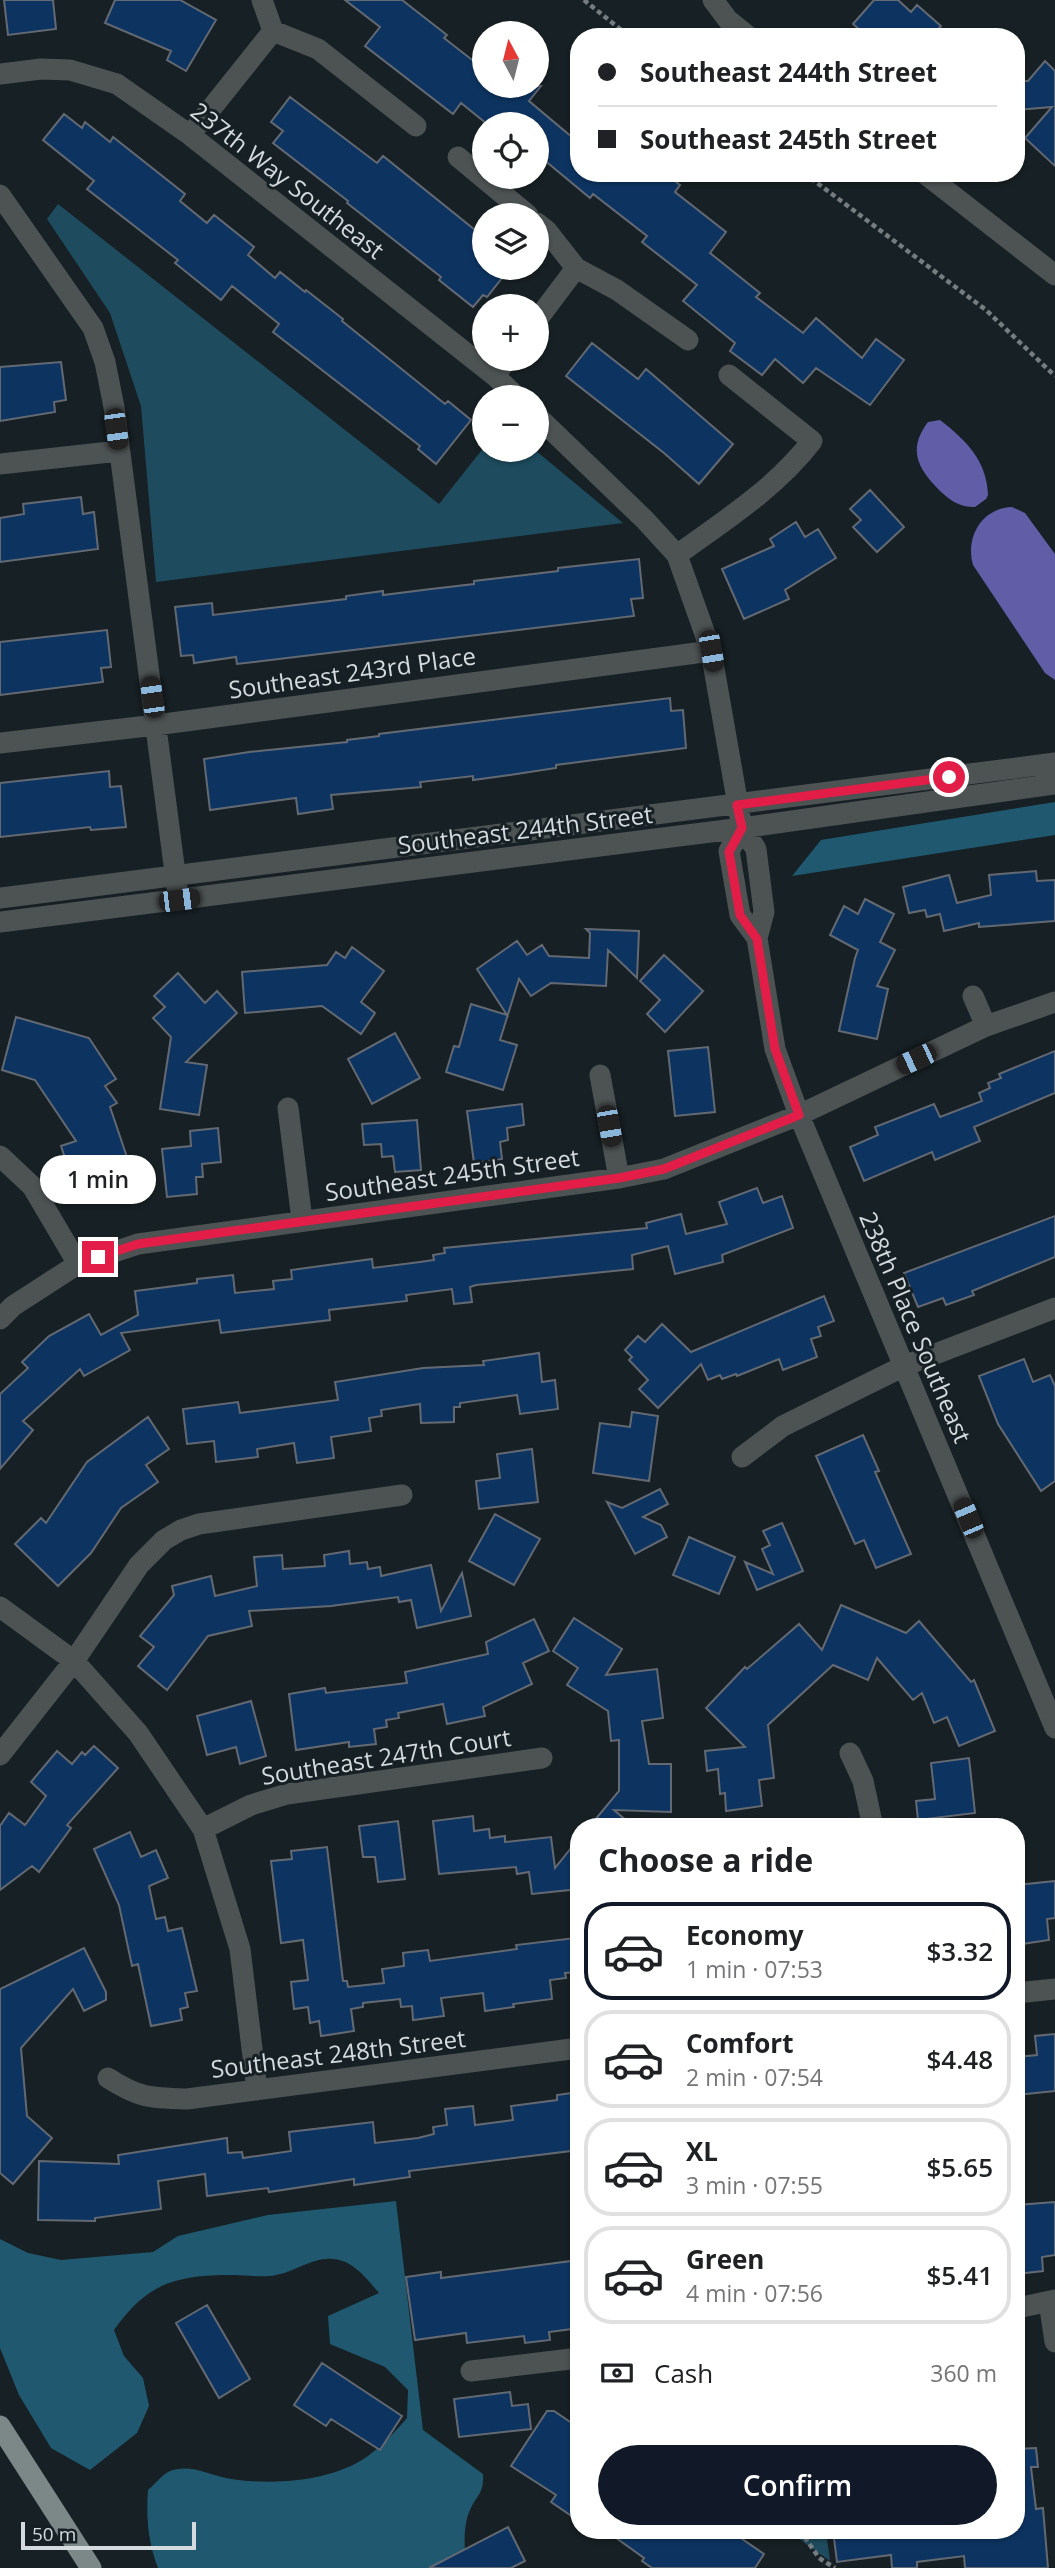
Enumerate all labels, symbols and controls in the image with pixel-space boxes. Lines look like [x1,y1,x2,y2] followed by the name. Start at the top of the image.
[472,21,550,98] north arrow
[472,21,549,462] map controls
[640,54,937,90] text: Southeast 244th Street
[185,94,391,266] street label: 237th Way Southeast
[472,112,549,189] button: locate
[640,121,937,157] text: Southeast 245th Street
[472,203,549,280] button: layers
[472,294,549,371] button: +
[472,385,549,462] button: −
[103,407,130,451] car
[698,628,725,674] car
[226,638,478,706] street label: Southeast 243rd Place
[139,675,166,719] car
[933,761,965,793] route start
[396,797,654,861] street label: Southeast 244th Street
[157,887,202,913] car
[893,1041,940,1077] car
[596,1103,623,1149] car
[323,1140,581,1208] street label: Southeast 245th Street
[40,1156,156,1204] callout: 1 min
[67,1163,129,1195] text: 1 min
[852,1206,980,1448] street label: 238th Place Southeast
[82,1241,114,1273] route end
[951,1495,986,1541] car
[259,1720,513,1792] street label: Southeast 247th Court
[598,1838,813,1881] text: Choose a ride
[686,1917,804,1953] text: Economy
[602,1920,665,1983] icon: car
[926,1933,993,1969] text: $3.32
[686,1953,823,1985] text: 1 min · 07:53
[209,2021,467,2085] street label: Southeast 248th Street
[686,2025,793,2061] text: Comfort
[602,2028,665,2091] icon: car
[926,2041,993,2077] text: $4.48
[686,2061,823,2093] text: 2 min · 07:54
[686,2133,718,2169] text: XL
[602,2136,665,2199] icon: car
[926,2149,993,2185] text: $5.65
[686,2169,823,2201] text: 3 min · 07:55
[686,2241,764,2277] text: Green
[602,2244,665,2307] icon: car
[926,2257,993,2293] text: $5.41
[686,2277,823,2309] text: 4 min · 07:56
[598,2354,636,2392] icon: cash
[654,2355,713,2391] text: Cash
[930,2357,997,2389] text: 360 m
[598,2445,997,2525] button: Confirm
[21,2519,196,2551] scale bar
[32,2521,76,2547] text: 50 m

